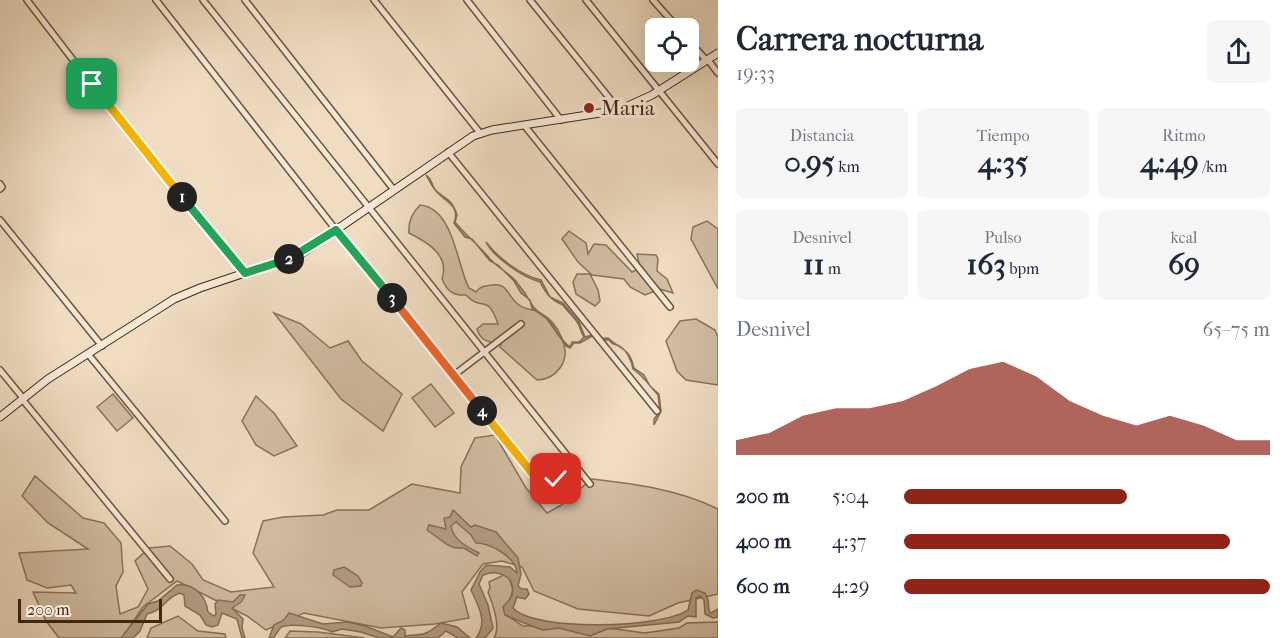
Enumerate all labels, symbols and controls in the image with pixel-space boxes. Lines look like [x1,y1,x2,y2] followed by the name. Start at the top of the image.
[645,18,699,72] map controls
[645,18,699,72] button: locate
[736,20,983,59] text: Carrera nocturna
[1207,20,1270,83] button: share
[66,58,117,109] pin
[736,62,775,85] text: 19:33
[75,67,108,100] icon: arrive
[601,96,655,120] place label: Maria
[582,101,596,115] marker: Maria
[790,126,854,145] text: Distancia
[976,126,1030,145] text: Tiempo
[1162,126,1206,145] text: Ritmo
[784,145,835,180] text: 0.95
[978,145,1028,180] text: 4:35
[1140,145,1199,180] text: 4:49
[835,157,860,176] text: km
[1199,157,1228,176] text: /km
[167,182,197,212] pin: 1
[179,187,185,206] text: 1
[792,228,852,247] text: Desnivel
[984,228,1022,247] text: Pulso
[1171,228,1197,247] text: kcal
[274,244,304,274] pin: 2
[803,247,824,282] text: 11
[967,247,1006,282] text: 163
[1168,247,1200,282] text: 69
[285,249,293,268] text: 2
[824,259,841,278] text: m
[1006,259,1039,278] text: bpm
[377,283,407,313] pin: 3
[389,288,395,307] text: 3
[736,318,811,341] text: Desnivel
[1203,318,1270,341] text: 65–75 m
[467,396,497,426] pin: 4
[477,401,487,420] text: 4
[530,453,581,504] pin
[539,462,572,495] icon: check
[736,485,789,508] text: 200 m
[832,485,868,508] text: 5:04
[736,530,791,553] text: 400 m
[832,530,867,553] text: 4:37
[736,575,790,598] text: 600 m
[832,575,869,598] text: 4:29
[18,596,162,624] scale bar
[27,600,70,619] text: 200 m

